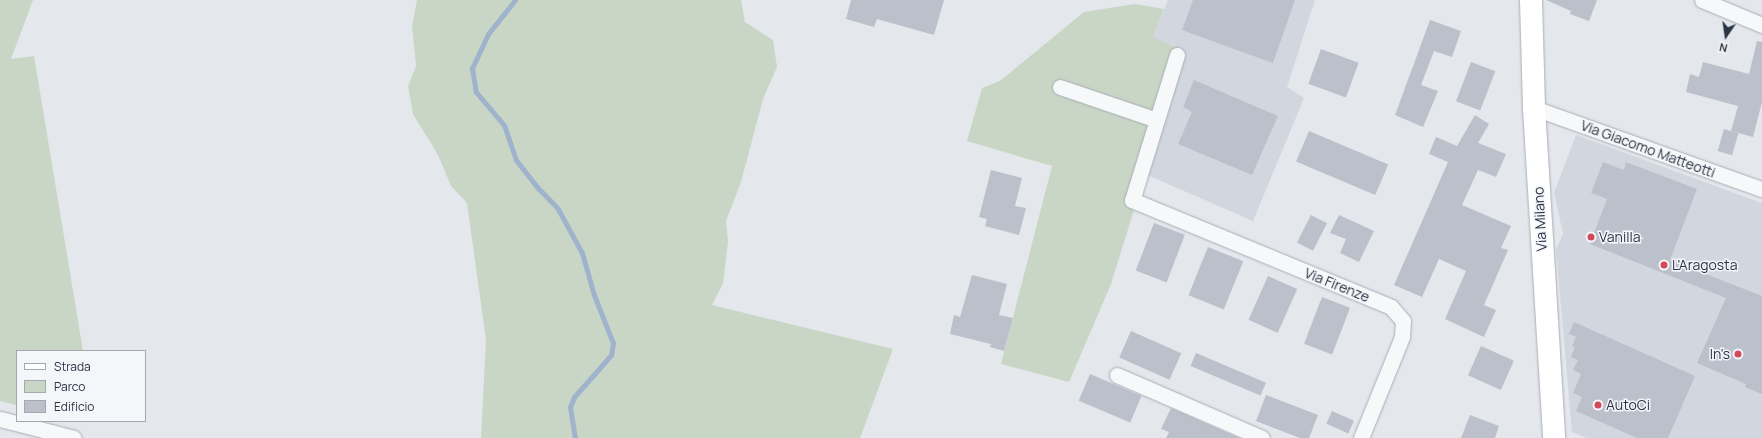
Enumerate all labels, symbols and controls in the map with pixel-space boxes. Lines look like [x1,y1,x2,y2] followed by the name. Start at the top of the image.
[1706,16,1746,56] north arrow
[1718,40,1729,56] text: N
[1579,117,1717,181] street label: Via Giacomo Matteotti
[1530,186,1550,252] street label: Via Milano
[1599,229,1640,245] place label: Vanilla
[1586,232,1596,242] marker: Vanilla
[1672,257,1737,273] place label: L'Aragosta
[1659,260,1669,270] marker: L'Aragosta
[1302,264,1372,306] street label: Via Firenze
[1710,346,1730,362] place label: In's
[1733,349,1743,359] marker: In's
[16,350,146,422] legend
[54,358,91,375] text: Strada
[54,378,85,395] text: Parco
[1606,397,1650,413] place label: AutoCi
[54,398,94,415] text: Edificio
[1593,400,1603,410] marker: AutoCi

